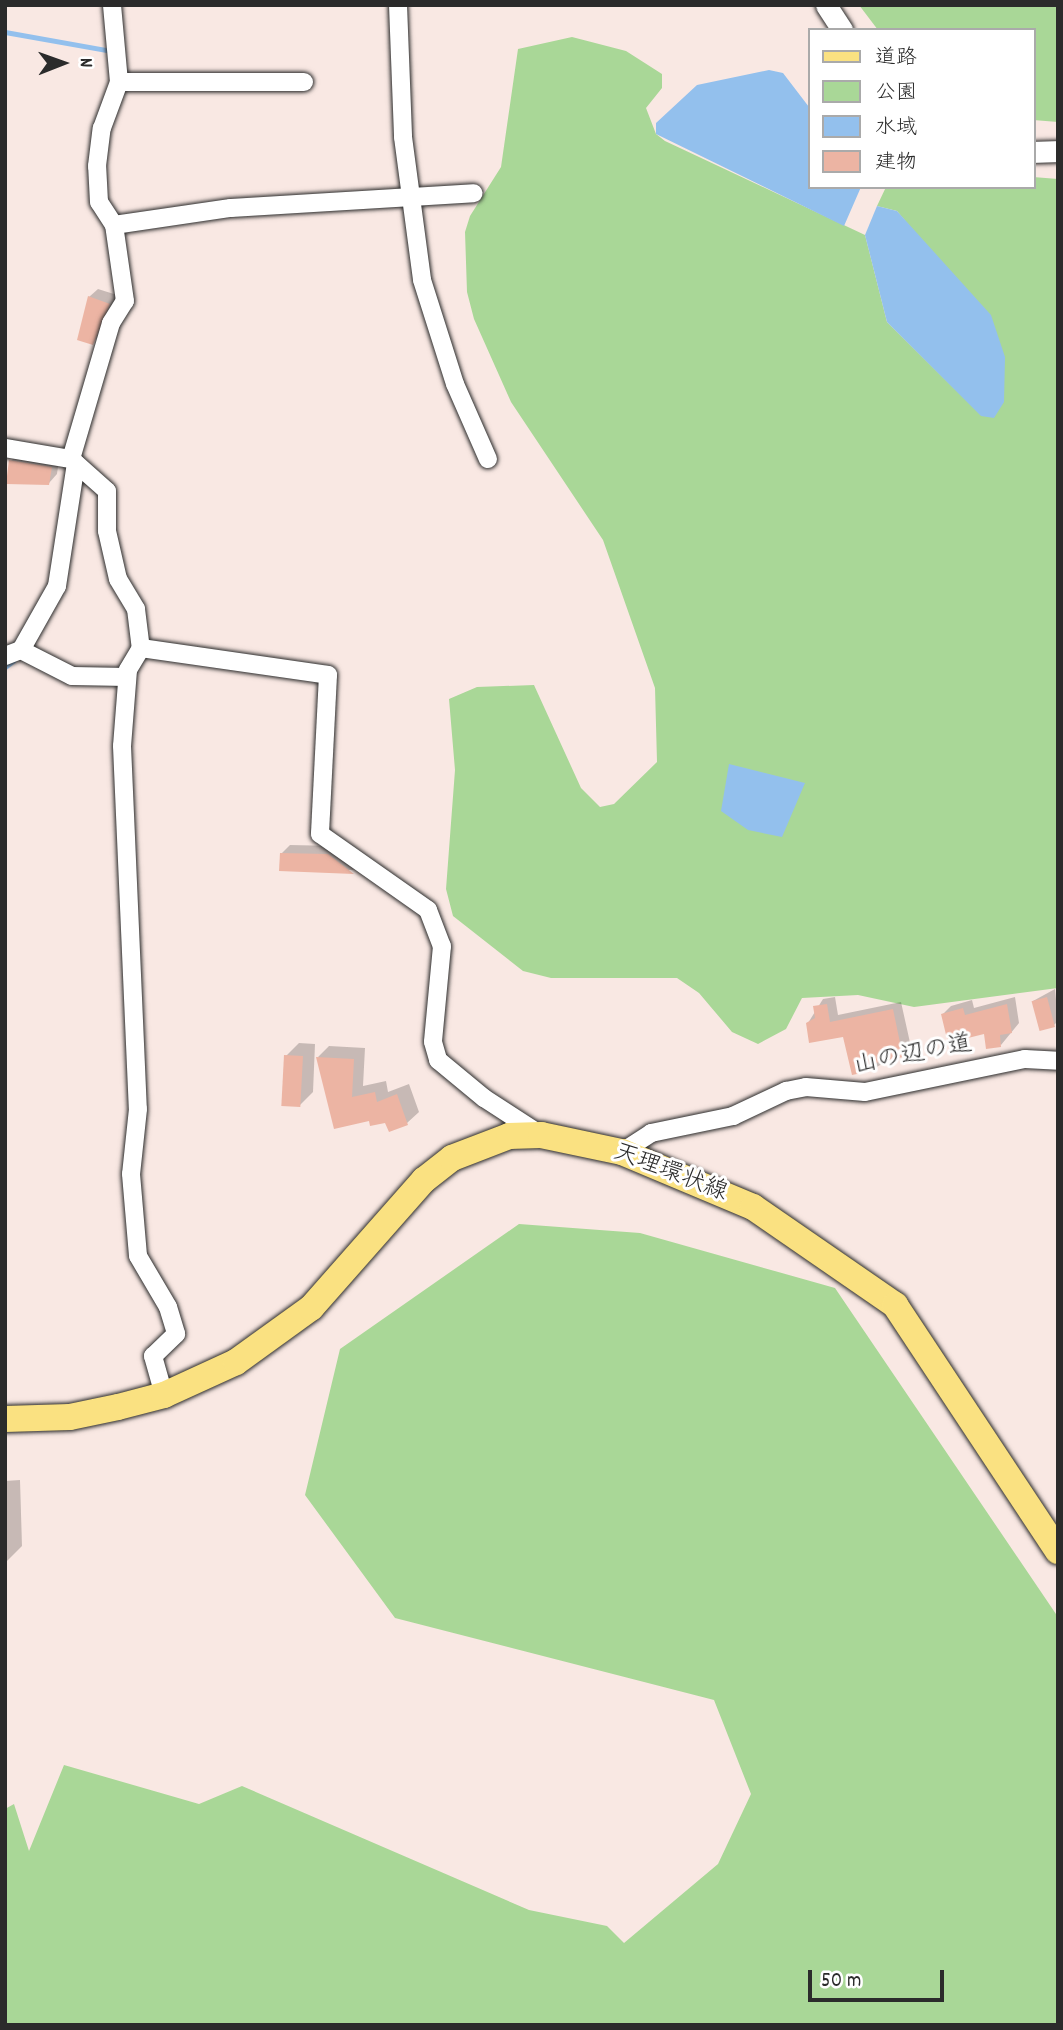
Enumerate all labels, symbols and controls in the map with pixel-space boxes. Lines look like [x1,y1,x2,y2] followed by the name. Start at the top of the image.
[28,28,98,98] north arrow
[808,28,1035,189] legend
[875,44,917,74] text: 道路
[71,58,98,68] text: N
[875,79,917,109] text: 公園
[875,114,917,144] text: 水域
[875,149,917,179] text: 建物
[851,1030,975,1082] street label: 山の辺の道
[609,1139,731,1209] street label: 天理環状線
[811,1956,948,2000] scale bar
[821,1967,861,1997] text: 50 m

